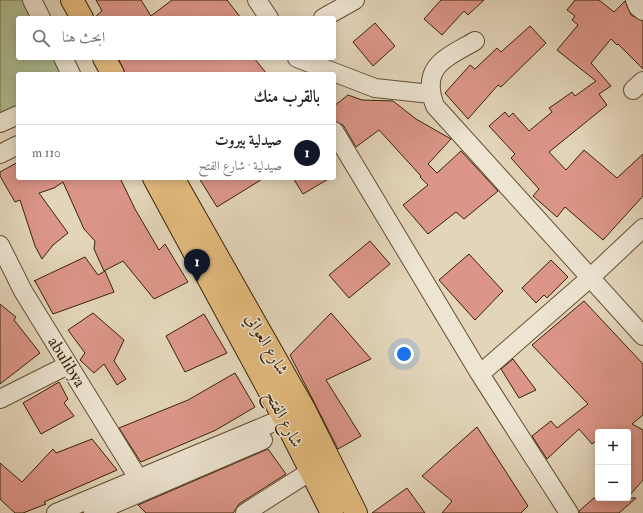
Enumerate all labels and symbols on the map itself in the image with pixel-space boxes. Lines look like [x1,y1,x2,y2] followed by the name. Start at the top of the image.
[184,249,210,282] pin: 1
[237,309,293,381] street label: شارع العواتي
[43,333,91,392] street label: abulibya
[394,344,414,364] your location
[256,387,308,453] street label: شارع الفتح

